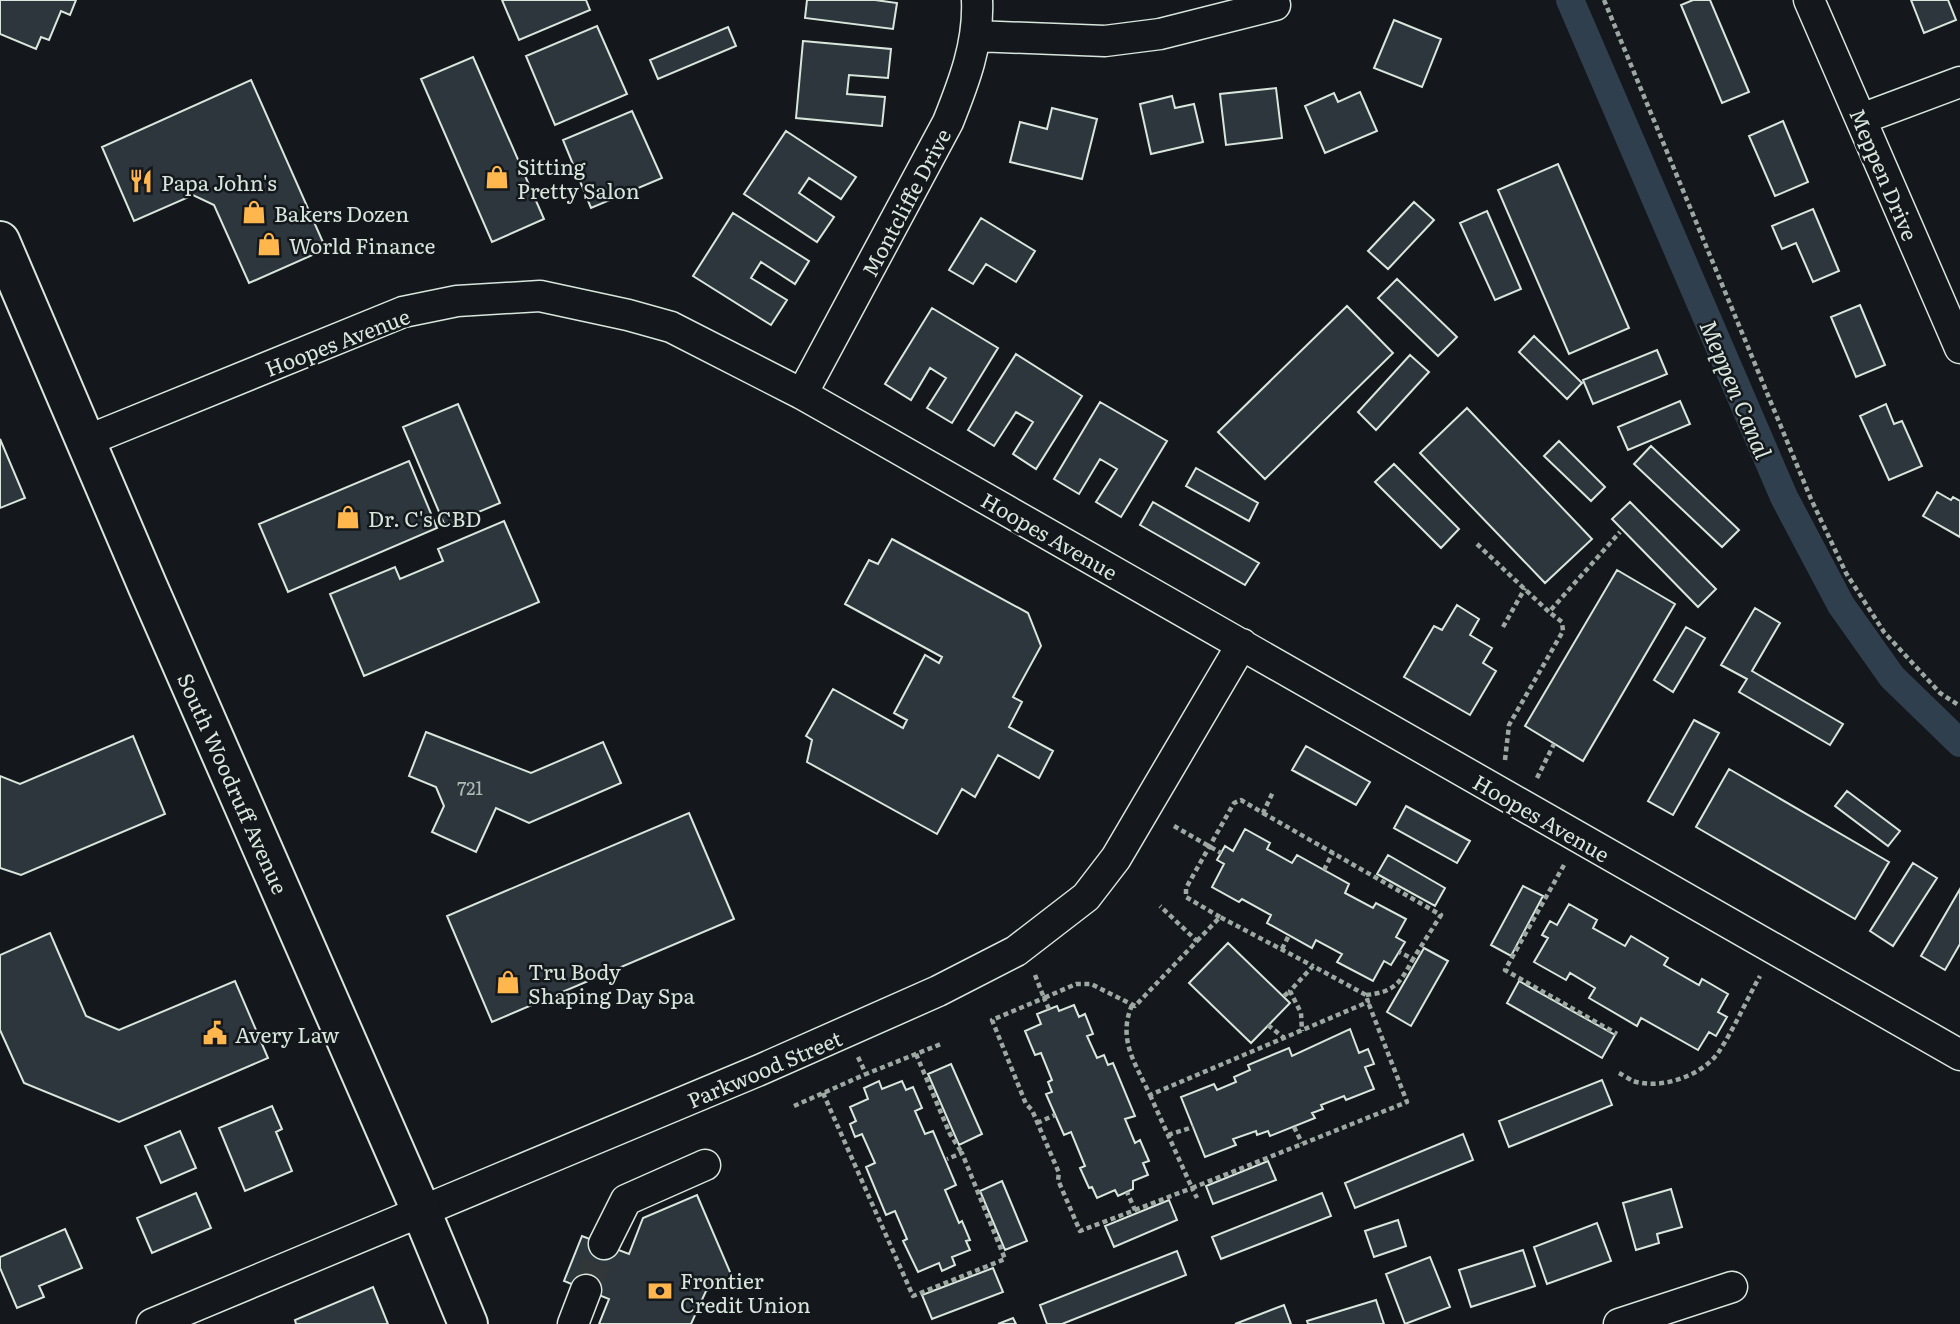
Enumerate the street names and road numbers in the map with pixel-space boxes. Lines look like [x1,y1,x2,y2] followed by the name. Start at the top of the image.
[1843,103,1927,245] street label: Meppen Drive
[853,122,957,282] street label: Montcliffe Drive
[260,299,414,383] street label: Hoopes Avenue
[976,483,1124,587] street label: Hoopes Avenue
[171,668,297,898] street label: South Woodruff Avenue
[1468,765,1616,869] street label: Hoopes Avenue
[682,1021,847,1115] street label: Parkwood Street

